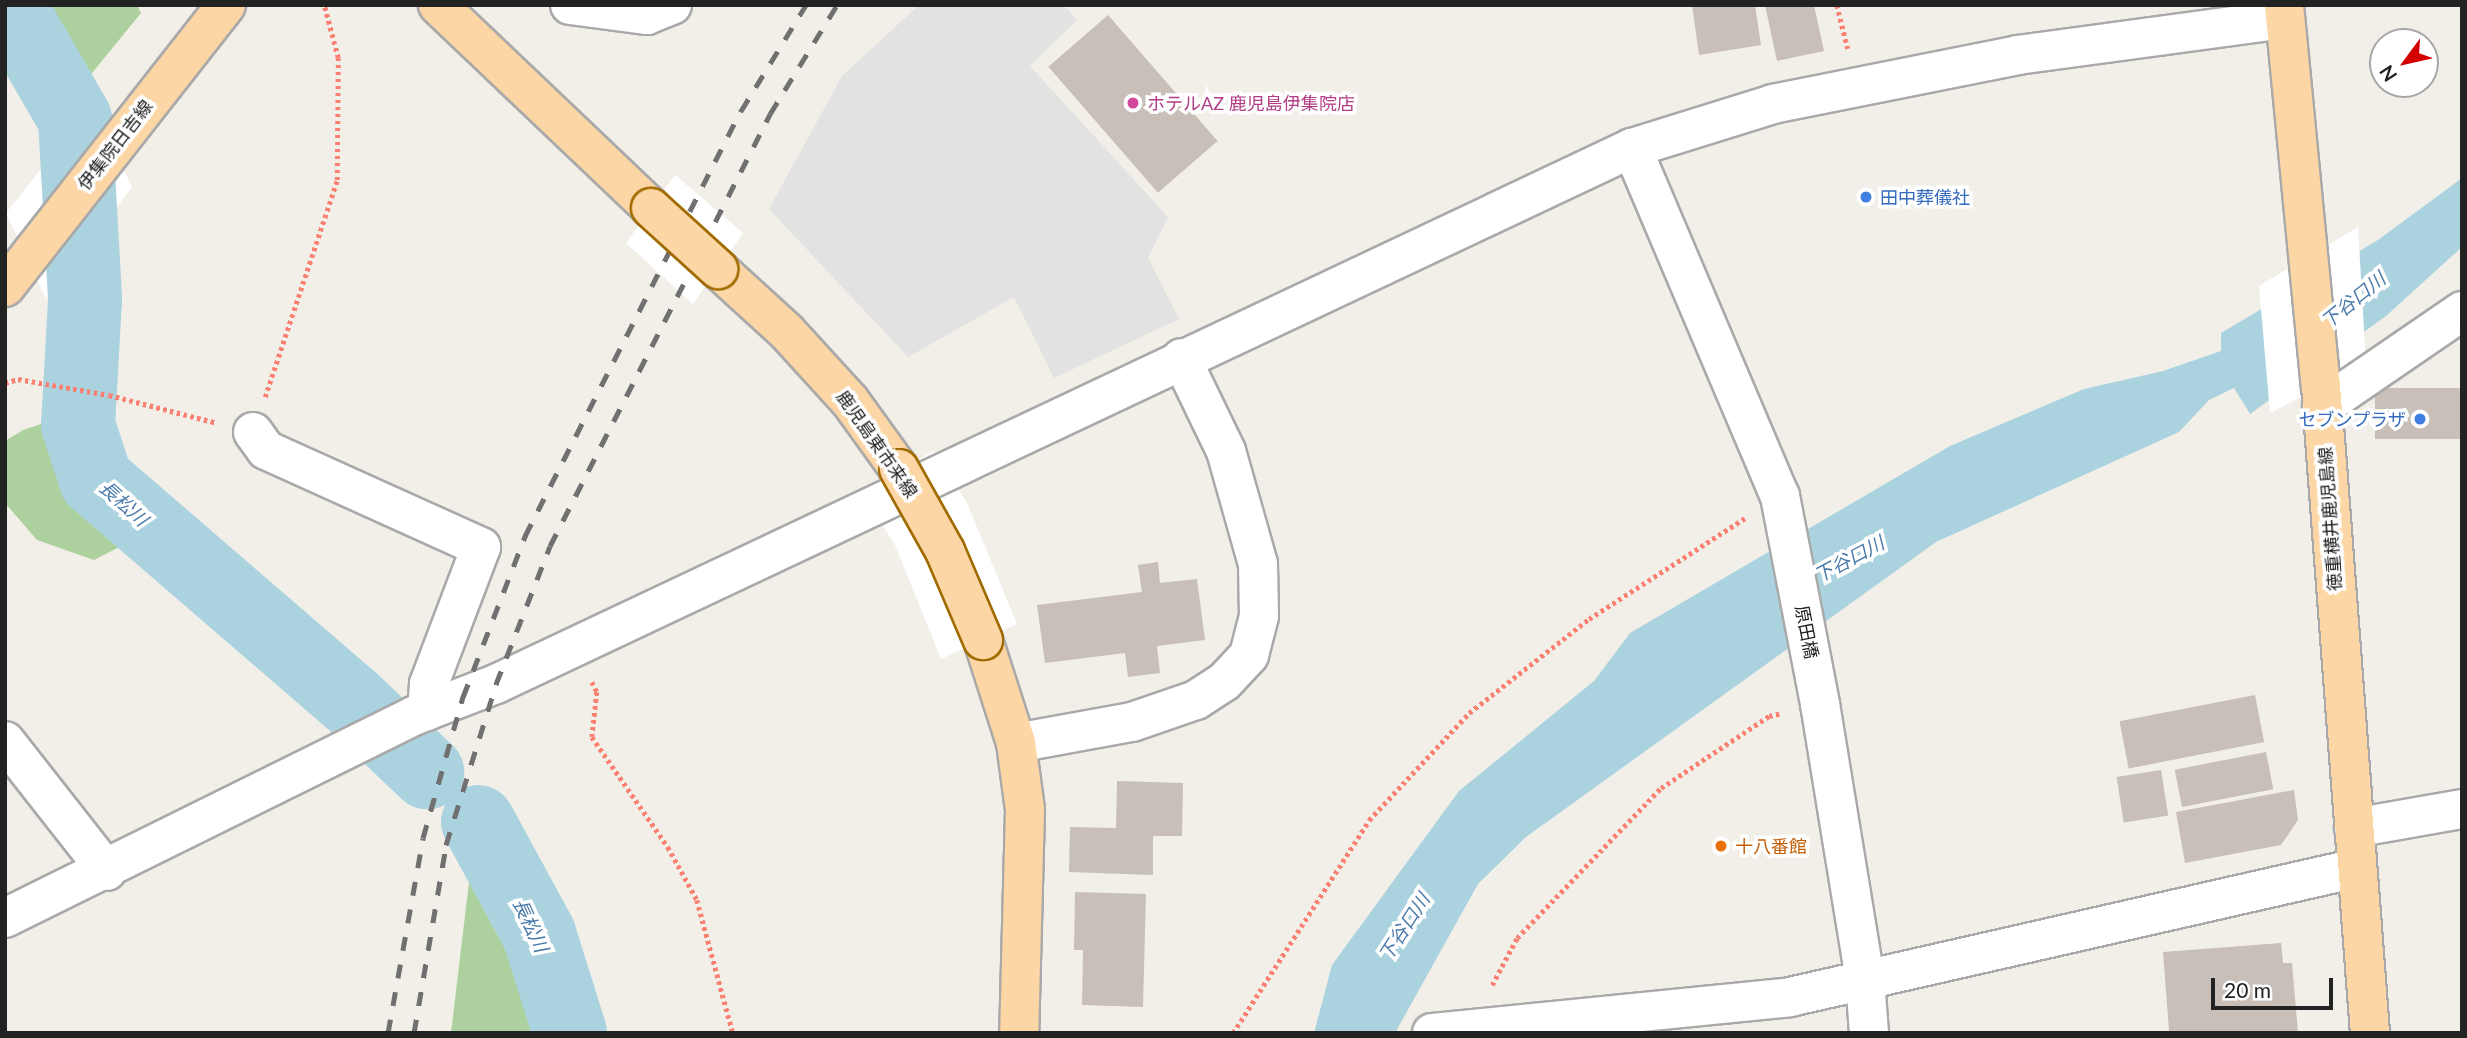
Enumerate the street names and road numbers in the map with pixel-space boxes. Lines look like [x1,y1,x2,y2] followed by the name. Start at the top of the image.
[73,96,157,194] street label: 伊集院日吉線
[832,386,922,502] street label: 鹿児島東市来線
[2314,446,2346,592] street label: 徳重横井鹿児島線
[1791,603,1823,661] street label: 原田橋

